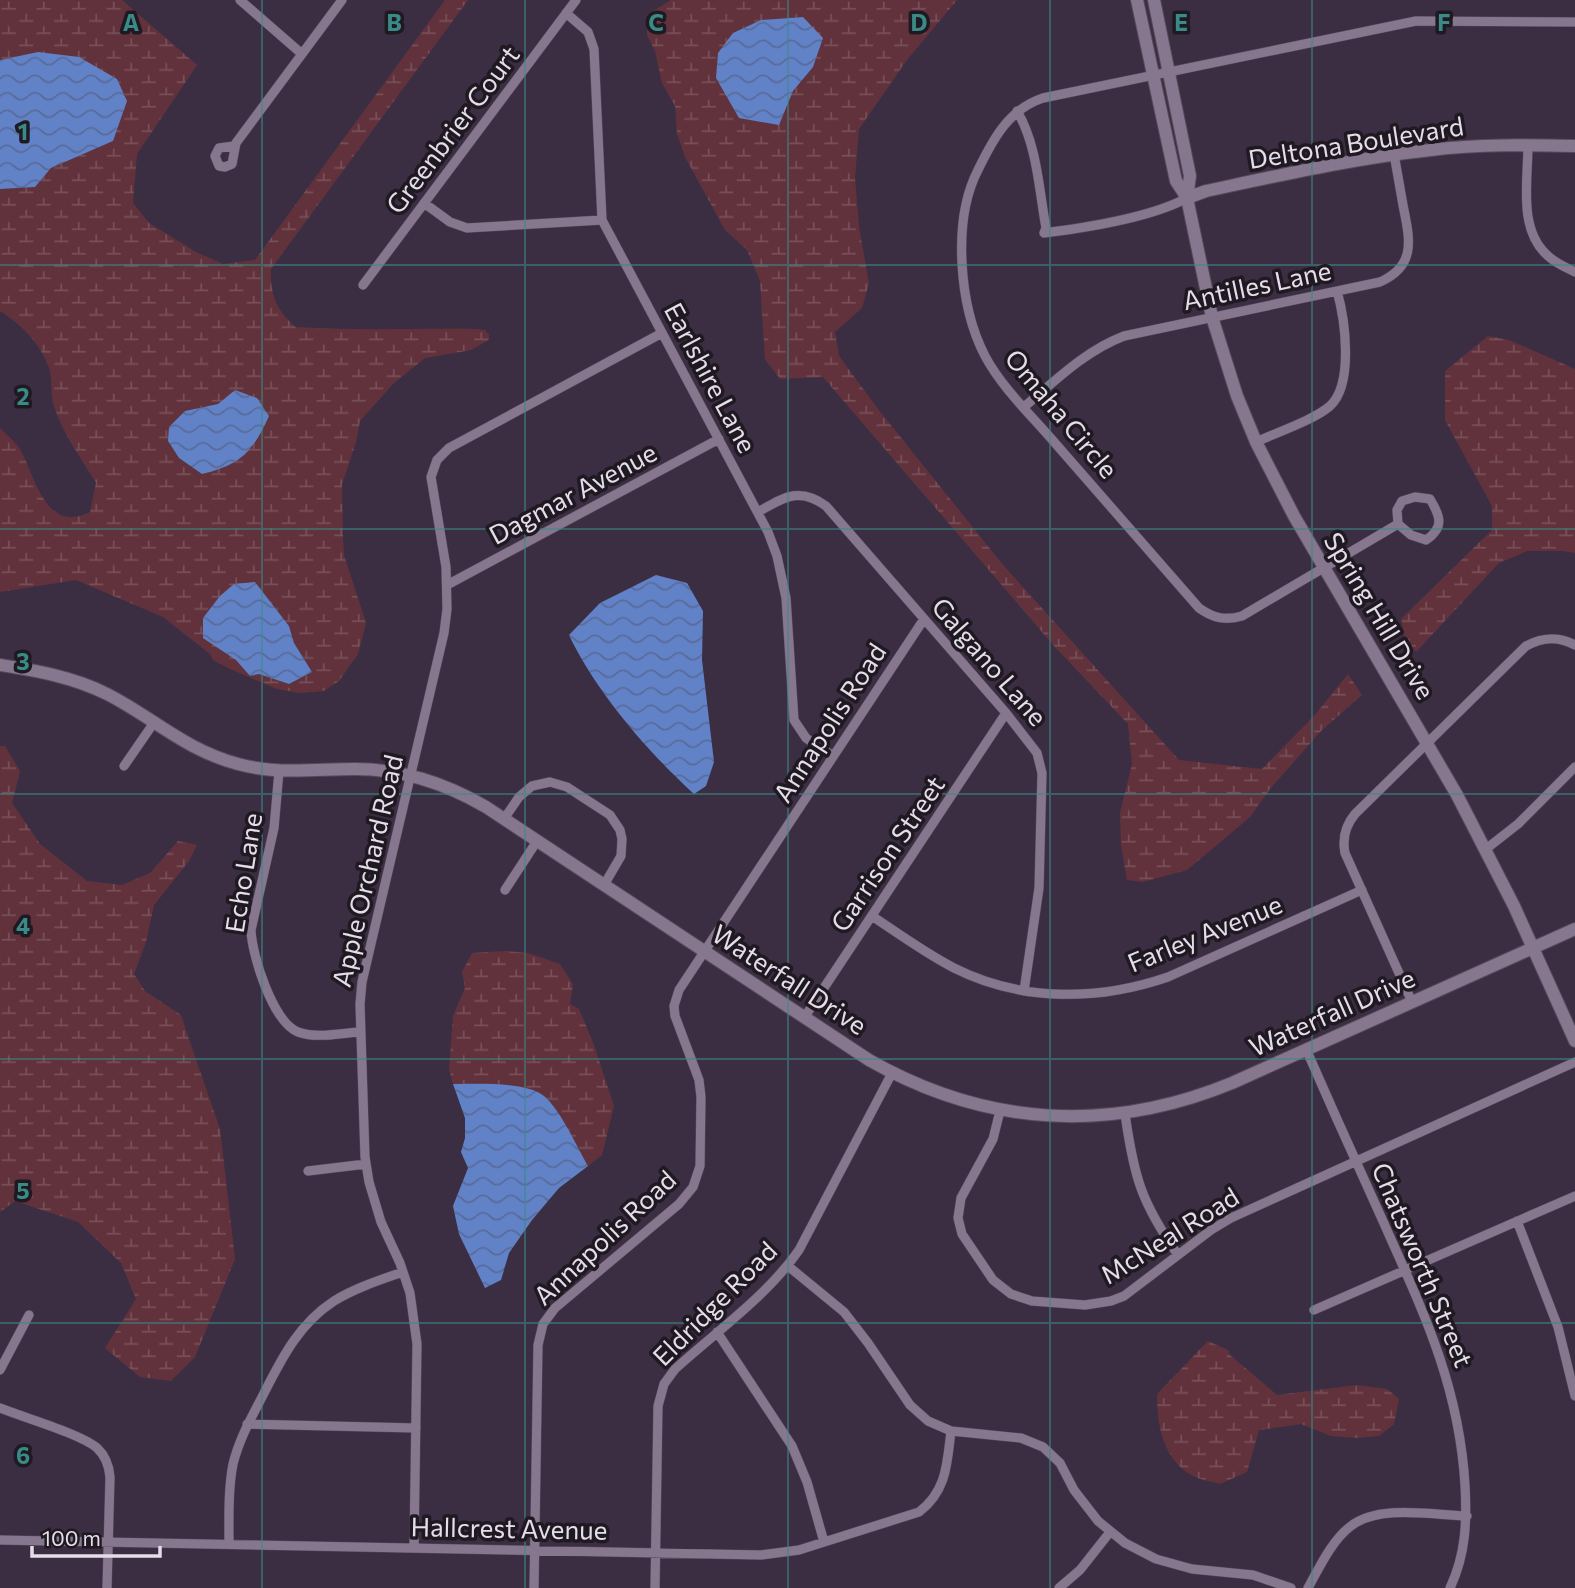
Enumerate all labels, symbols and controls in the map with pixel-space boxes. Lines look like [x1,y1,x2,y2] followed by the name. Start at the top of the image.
[123,8,140,36] text: A
[386,8,402,36] text: B
[648,8,664,36] text: C
[911,8,928,36] text: D
[1174,8,1188,36] text: E
[1437,8,1451,36] text: F
[379,39,525,219] street label: Greenbrier Court
[1246,109,1466,174] street label: Deltona Boulevard
[18,117,28,145] text: 1
[1180,254,1334,315] street label: Antilles Lane
[659,297,764,457] street label: Earlshire Lane
[999,342,1125,484] street label: Omaha Circle
[16,382,30,410] text: 2
[483,436,661,550] street label: Dagmar Avenue
[1318,526,1442,704] street label: Spring Hill Drive
[926,591,1054,731] street label: Galgano Lane
[766,637,892,807] street label: Annapolis Road
[16,647,30,675] text: 3
[325,752,408,990] street label: Apple Orchard Road
[823,770,950,937] street label: Garrison Street
[218,811,267,935] street label: Echo Lane
[1123,888,1286,978] street label: Farley Avenue
[16,911,30,939] text: 4
[707,917,873,1040] street label: Waterfall Drive
[1244,961,1419,1062] street label: Waterfall Drive
[1366,1158,1480,1371] street label: Chatsworth Street
[526,1163,681,1311] street label: Annapolis Road
[16,1176,30,1204] text: 5
[1094,1180,1244,1289] street label: McNeal Road
[646,1235,782,1371] street label: Eldridge Road
[16,1441,30,1469] text: 6
[410,1510,608,1545] street label: Hallcrest Avenue
[32,1514,159,1558] scale bar
[42,1525,101,1550] text: 100 m

